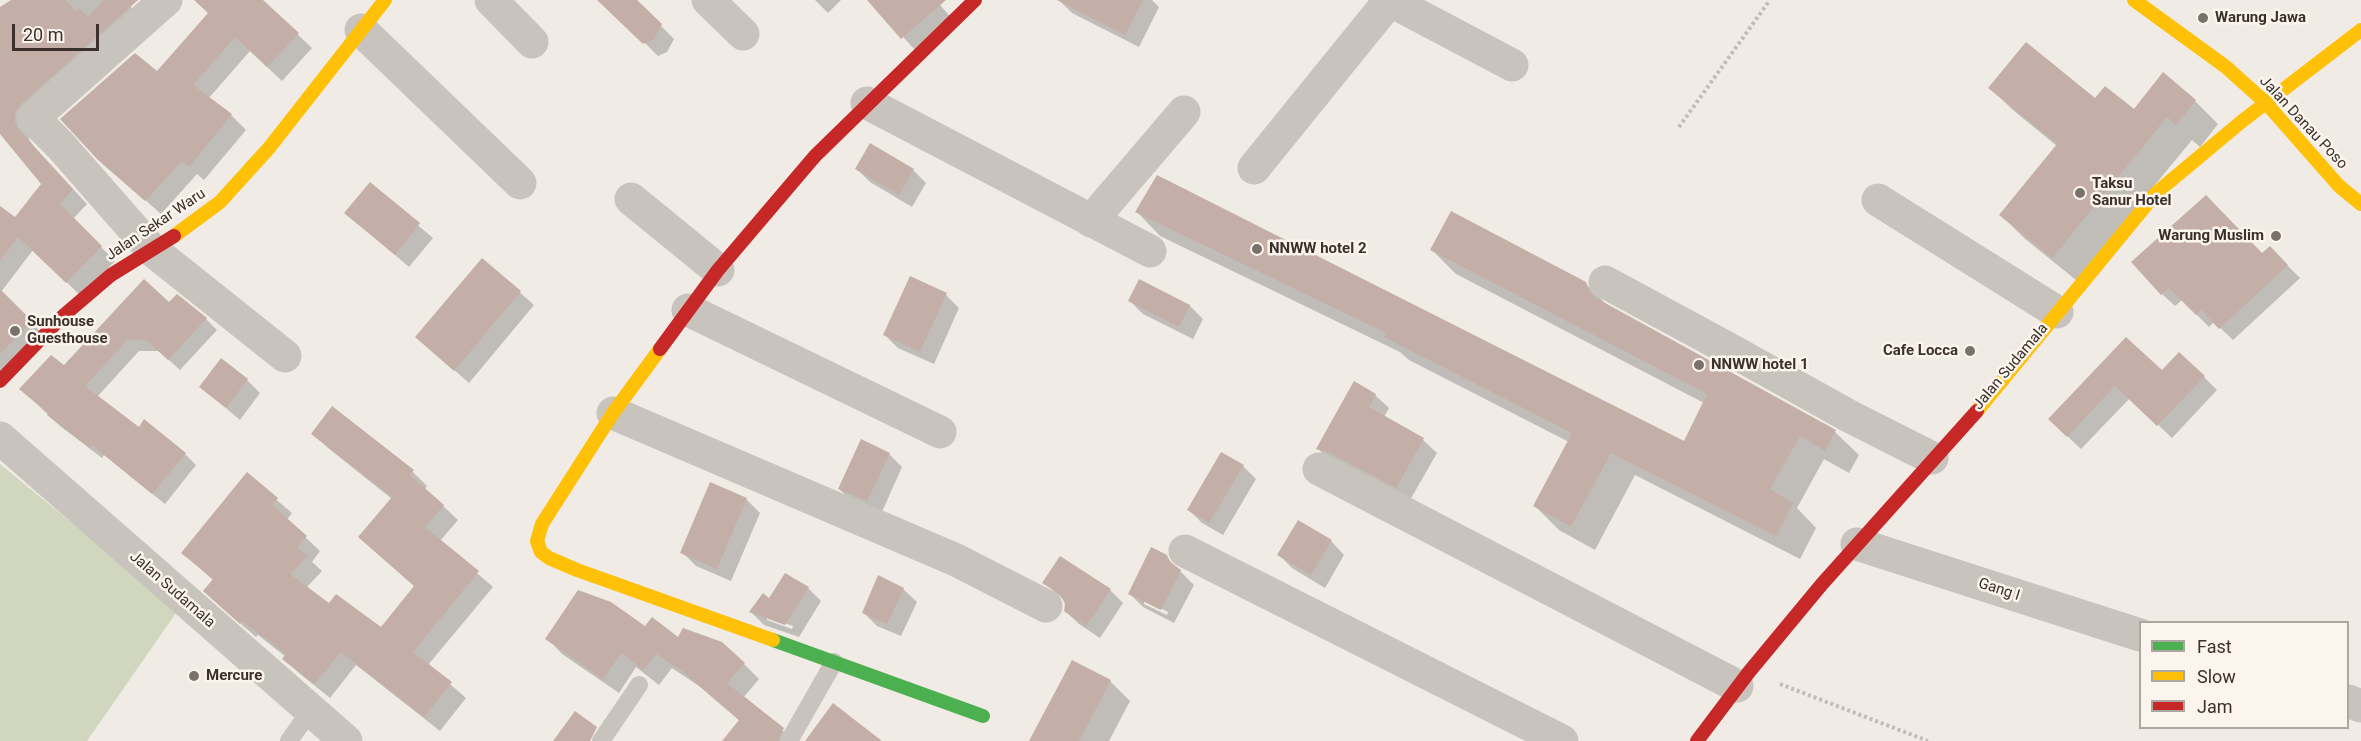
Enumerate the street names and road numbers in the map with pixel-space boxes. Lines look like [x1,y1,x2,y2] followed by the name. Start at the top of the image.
[2255,73,2351,173] street label: Jalan Danau Poso
[103,185,209,265] street label: Jalan Sekar Waru
[1970,320,2052,414] street label: Jalan Sudamala
[126,548,218,632] street label: Jalan Sudamala
[1976,575,2022,605] street label: Gang I

